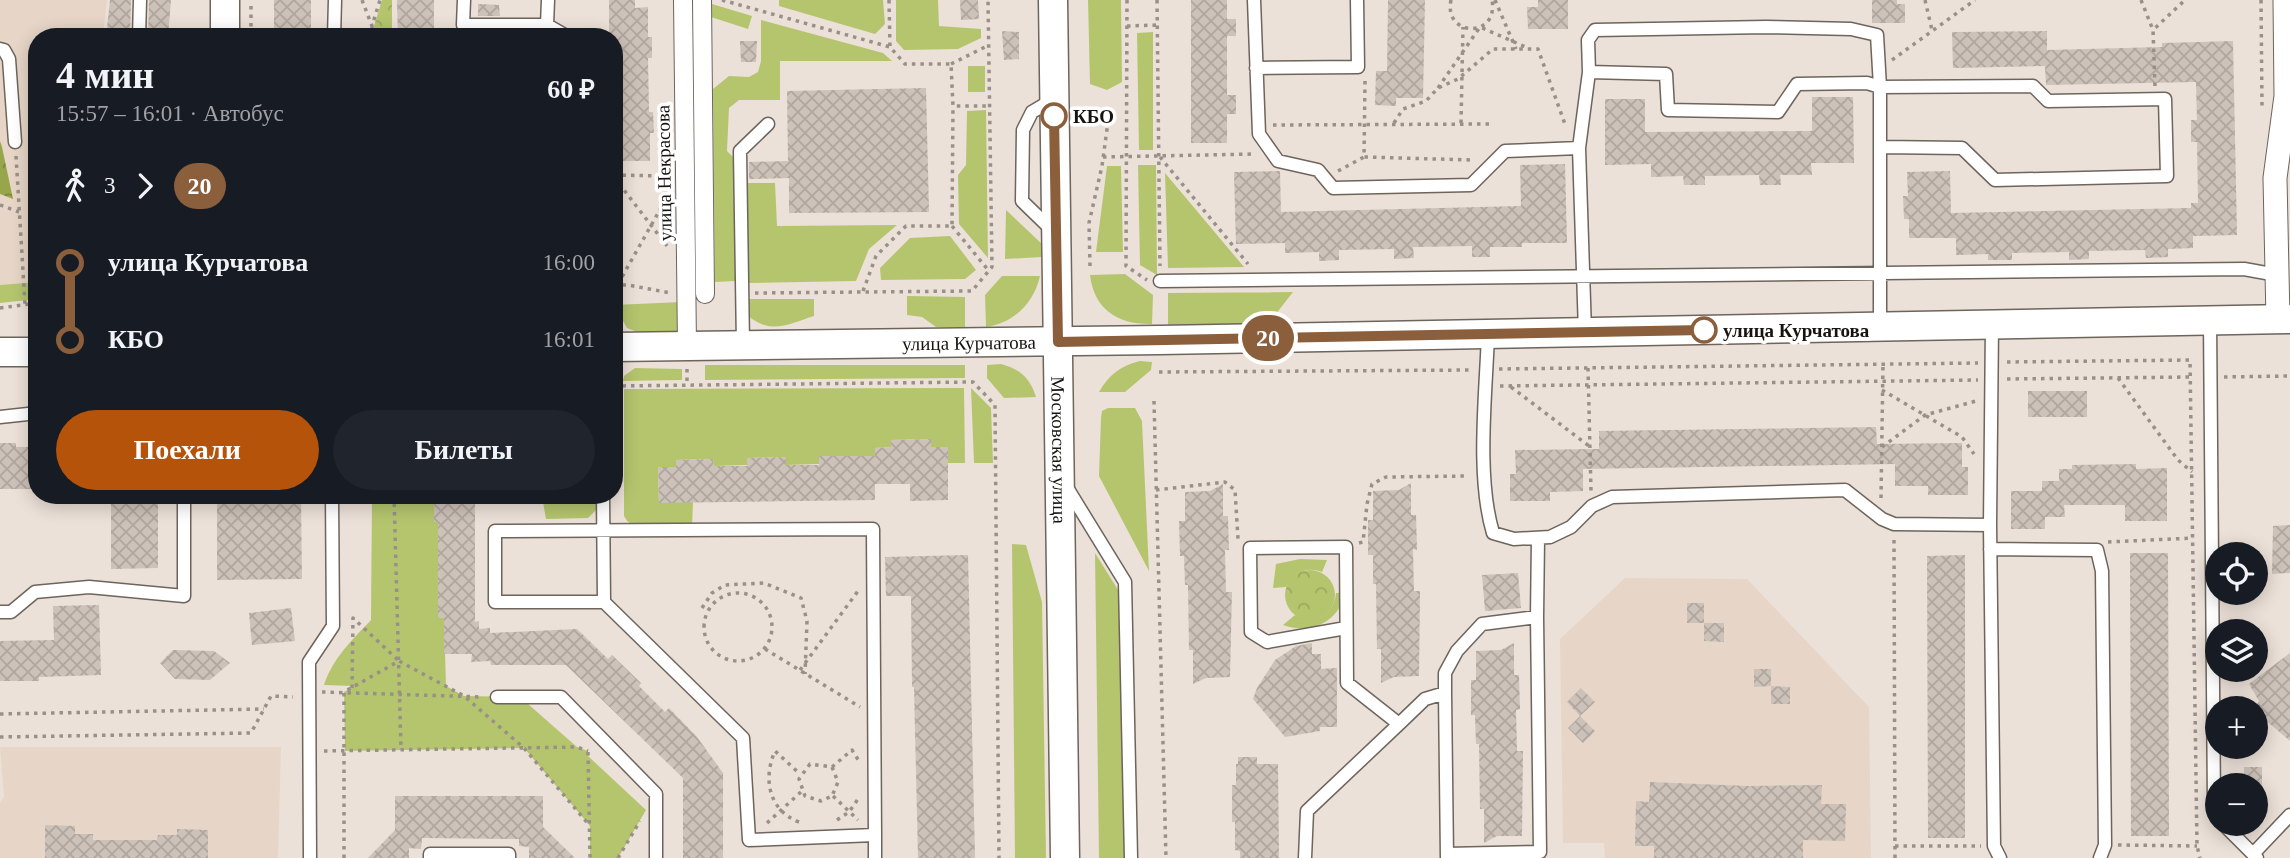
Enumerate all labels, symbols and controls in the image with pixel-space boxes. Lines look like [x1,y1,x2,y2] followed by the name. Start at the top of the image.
[56,54,154,96] text: 4 мин
[547,75,595,104] text: 60 ₽
[56,101,284,126] text: 15:57 – 16:01 · Автобус
[1041,103,1067,129] marker: КБО
[652,104,676,241] street label: улица Некрасова
[1073,106,1114,127] place label: КБО
[56,167,94,205] icon: walk
[126,167,164,205] icon: forward
[104,173,116,198] text: 3
[188,173,212,199] text: 20
[108,248,308,277] text: улица Курчатова
[543,250,595,275] text: 16:00
[1236,315,1300,361] line badge: 20
[1691,317,1717,343] marker: улица Курчатова
[1723,320,1870,341] place label: улица Курчатова
[108,325,164,354] text: КБО
[1256,325,1280,351] text: 20
[543,327,595,352] text: 16:01
[902,331,1037,354] street label: улица Курчатова
[1048,376,1071,525] street label: Московская улица
[56,410,319,490] button: Поехали
[333,410,595,490] button: Билеты
[2205,542,2268,836] map controls
[2205,542,2268,605] button: locate
[2205,619,2268,682] button: layers
[2205,696,2268,759] button: +
[2205,773,2268,836] button: −

